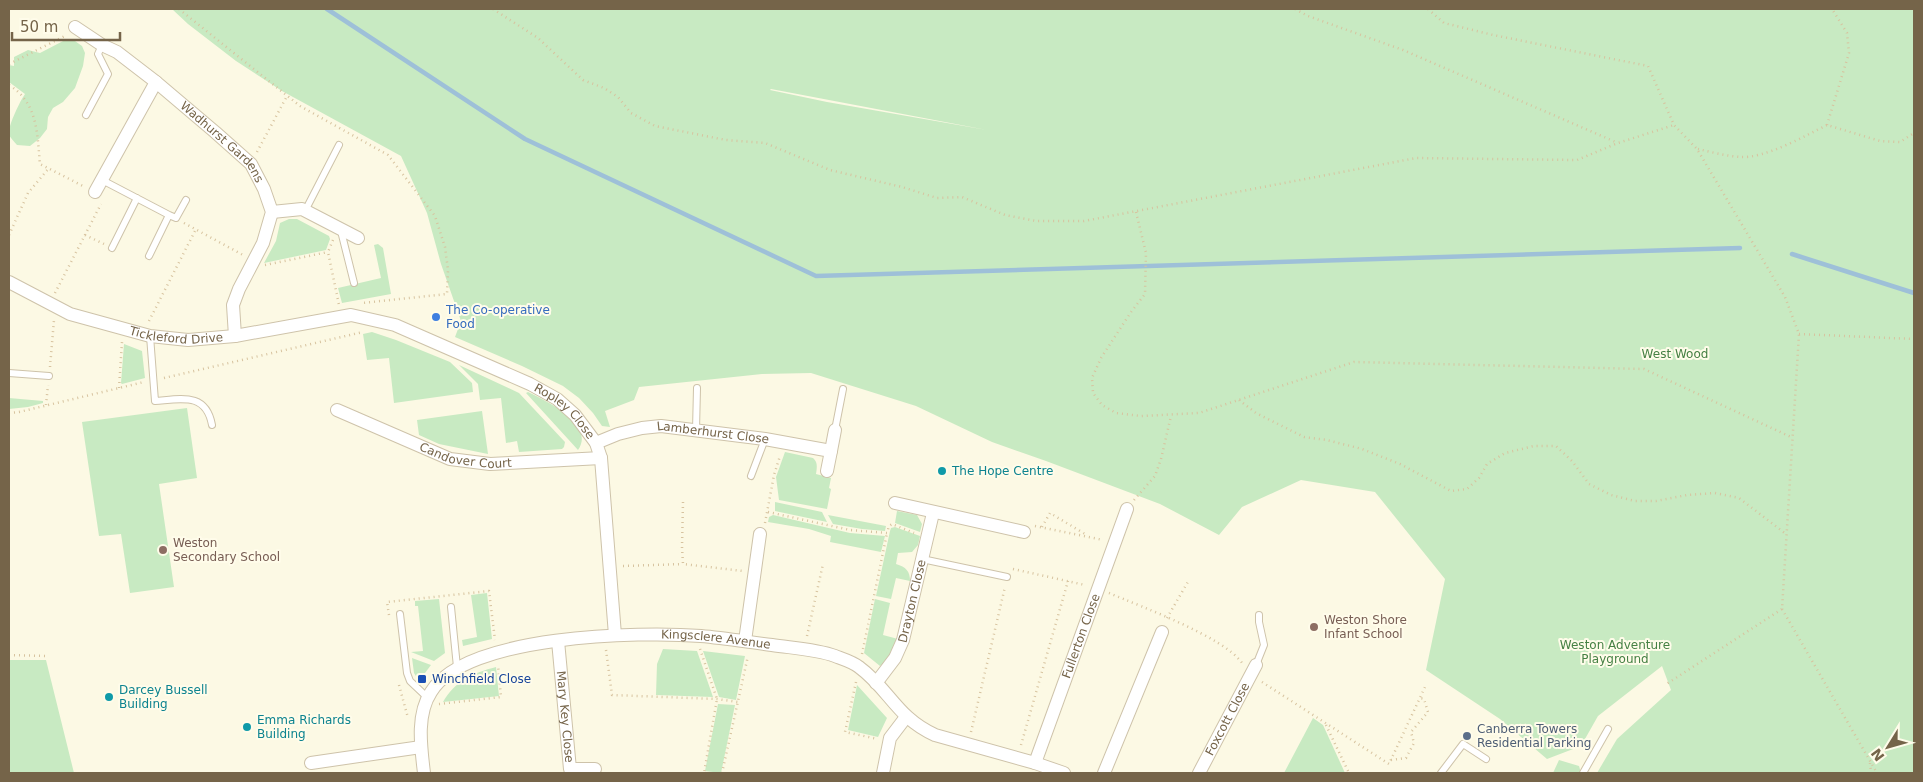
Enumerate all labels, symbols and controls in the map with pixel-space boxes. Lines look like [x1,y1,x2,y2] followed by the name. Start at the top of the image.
[12,10,120,42] scale bar
[20,18,58,36] text: 50 m
[177,99,266,185] street label: Wadhurst Gardens
[445,303,550,331] place label: The Co-operative Food
[430,311,442,323] marker: The Co-operative Food
[127,323,224,347] street label: Tickleford Drive
[1642,347,1708,361] park label: West Wood
[532,381,597,442] street label: Ropley Close
[656,419,770,447] street label: Lamberhurst Close
[417,440,512,471] street label: Candover Court
[951,464,1053,478] place label: The Hope Centre
[936,465,948,477] marker: The Hope Centre
[173,536,280,564] place label: Weston Secondary School
[157,544,169,556] marker: Weston Secondary School
[896,558,929,644] street label: Drayton Close
[1059,592,1103,680] street label: Fullerton Close
[1324,613,1407,641] place label: Weston Shore Infant School
[1308,621,1320,633] marker: Weston Shore Infant School
[661,627,772,652] street label: Kingsclere Avenue
[1560,638,1670,666] park label: Weston Adventure Playground
[554,670,576,763] street label: Mary Key Close
[432,672,531,686] place label: Winchfield Close
[416,673,428,685] marker: Winchfield Close
[1203,680,1252,758] street label: Foxcott Close
[119,683,208,711] place label: Darcey Bussell Building
[103,691,115,703] marker: Darcey Bussell Building
[257,713,351,741] place label: Emma Richards Building
[241,721,253,733] marker: Emma Richards Building
[1477,722,1591,750] place label: Canberra Towers Residential Parking
[1863,722,1913,772] north arrow
[1461,730,1473,742] marker: Canberra Towers Residential Parking
[1868,745,1888,764] text: N

